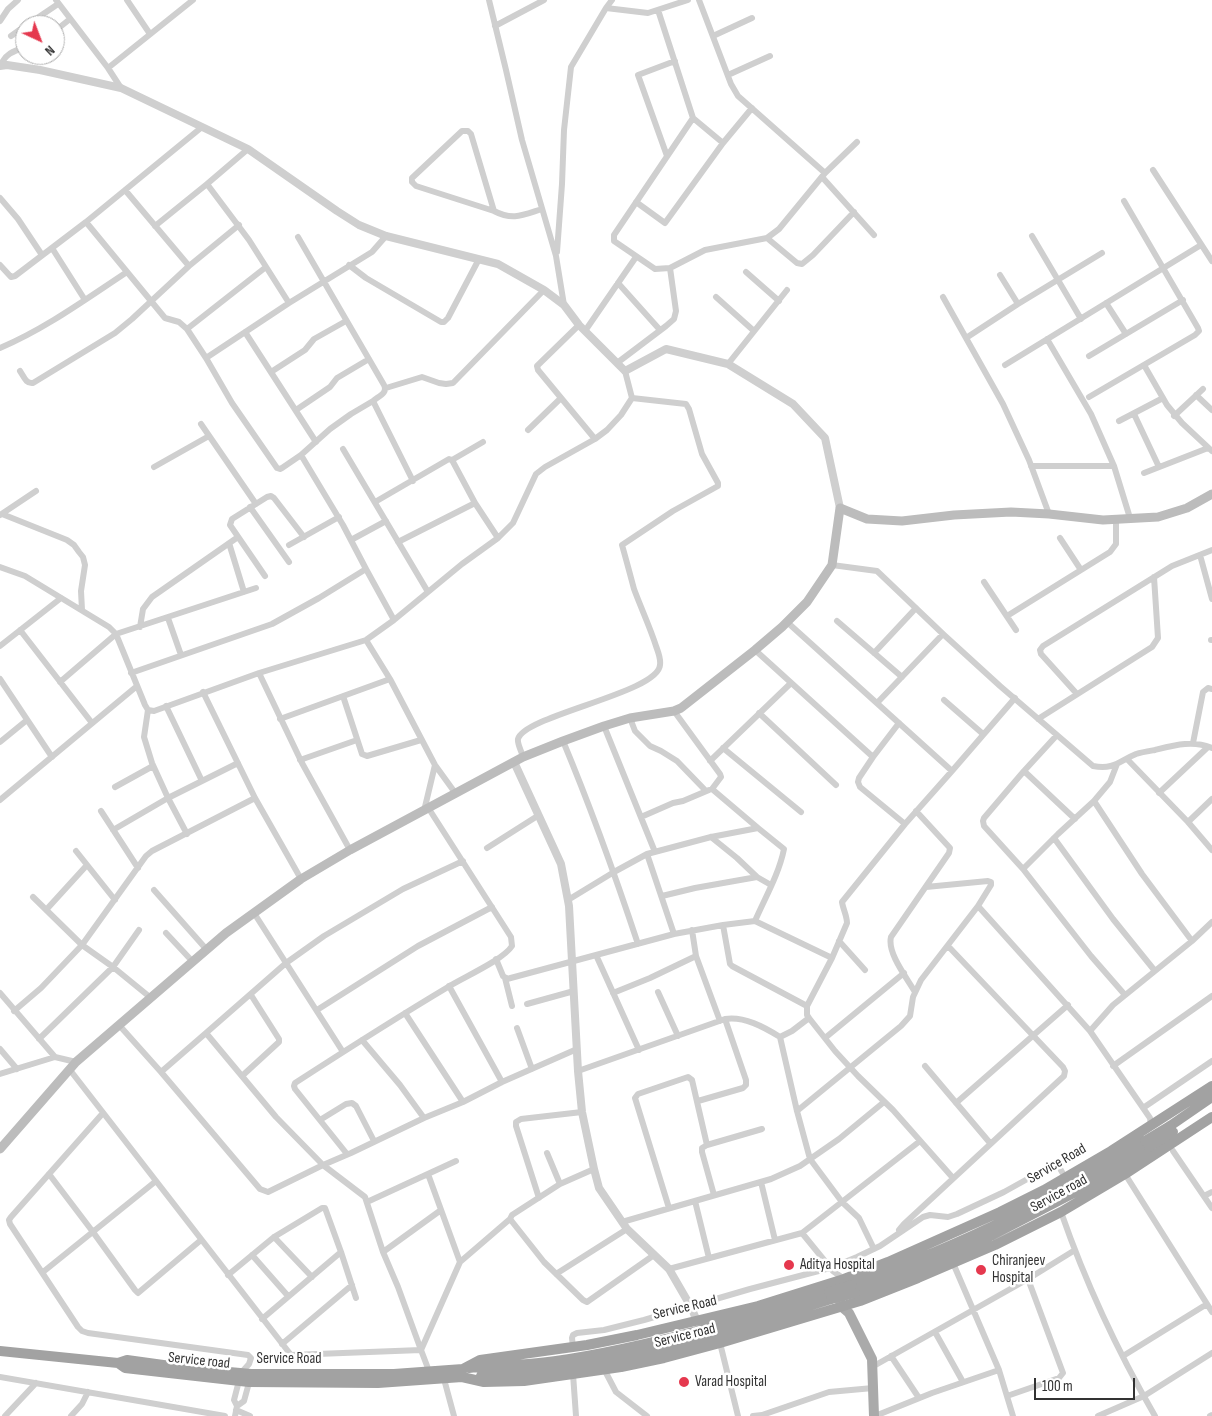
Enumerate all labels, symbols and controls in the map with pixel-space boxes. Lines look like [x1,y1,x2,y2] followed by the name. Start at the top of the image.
[15,15,65,65] north arrow
[41,42,58,59] text: N
[1024,1140,1090,1188] street label: Service Road
[1027,1171,1091,1217] street label: Service road
[992,1252,1045,1287] place label: Chiranjeev Hospital
[800,1256,875,1274] place label: Aditya Hospital
[782,1258,796,1272] marker: Aditya Hospital
[974,1263,988,1277] marker: Chiranjeev Hospital
[651,1292,719,1324] street label: Service Road
[653,1320,717,1352] street label: Service road
[167,1349,231,1373] street label: Service road
[257,1350,321,1368] street label: Service Road
[1037,1368,1138,1400] scale bar
[695,1373,767,1391] place label: Varad Hospital
[677,1375,691,1389] marker: Varad Hospital
[1042,1377,1073,1396] text: 100 m

